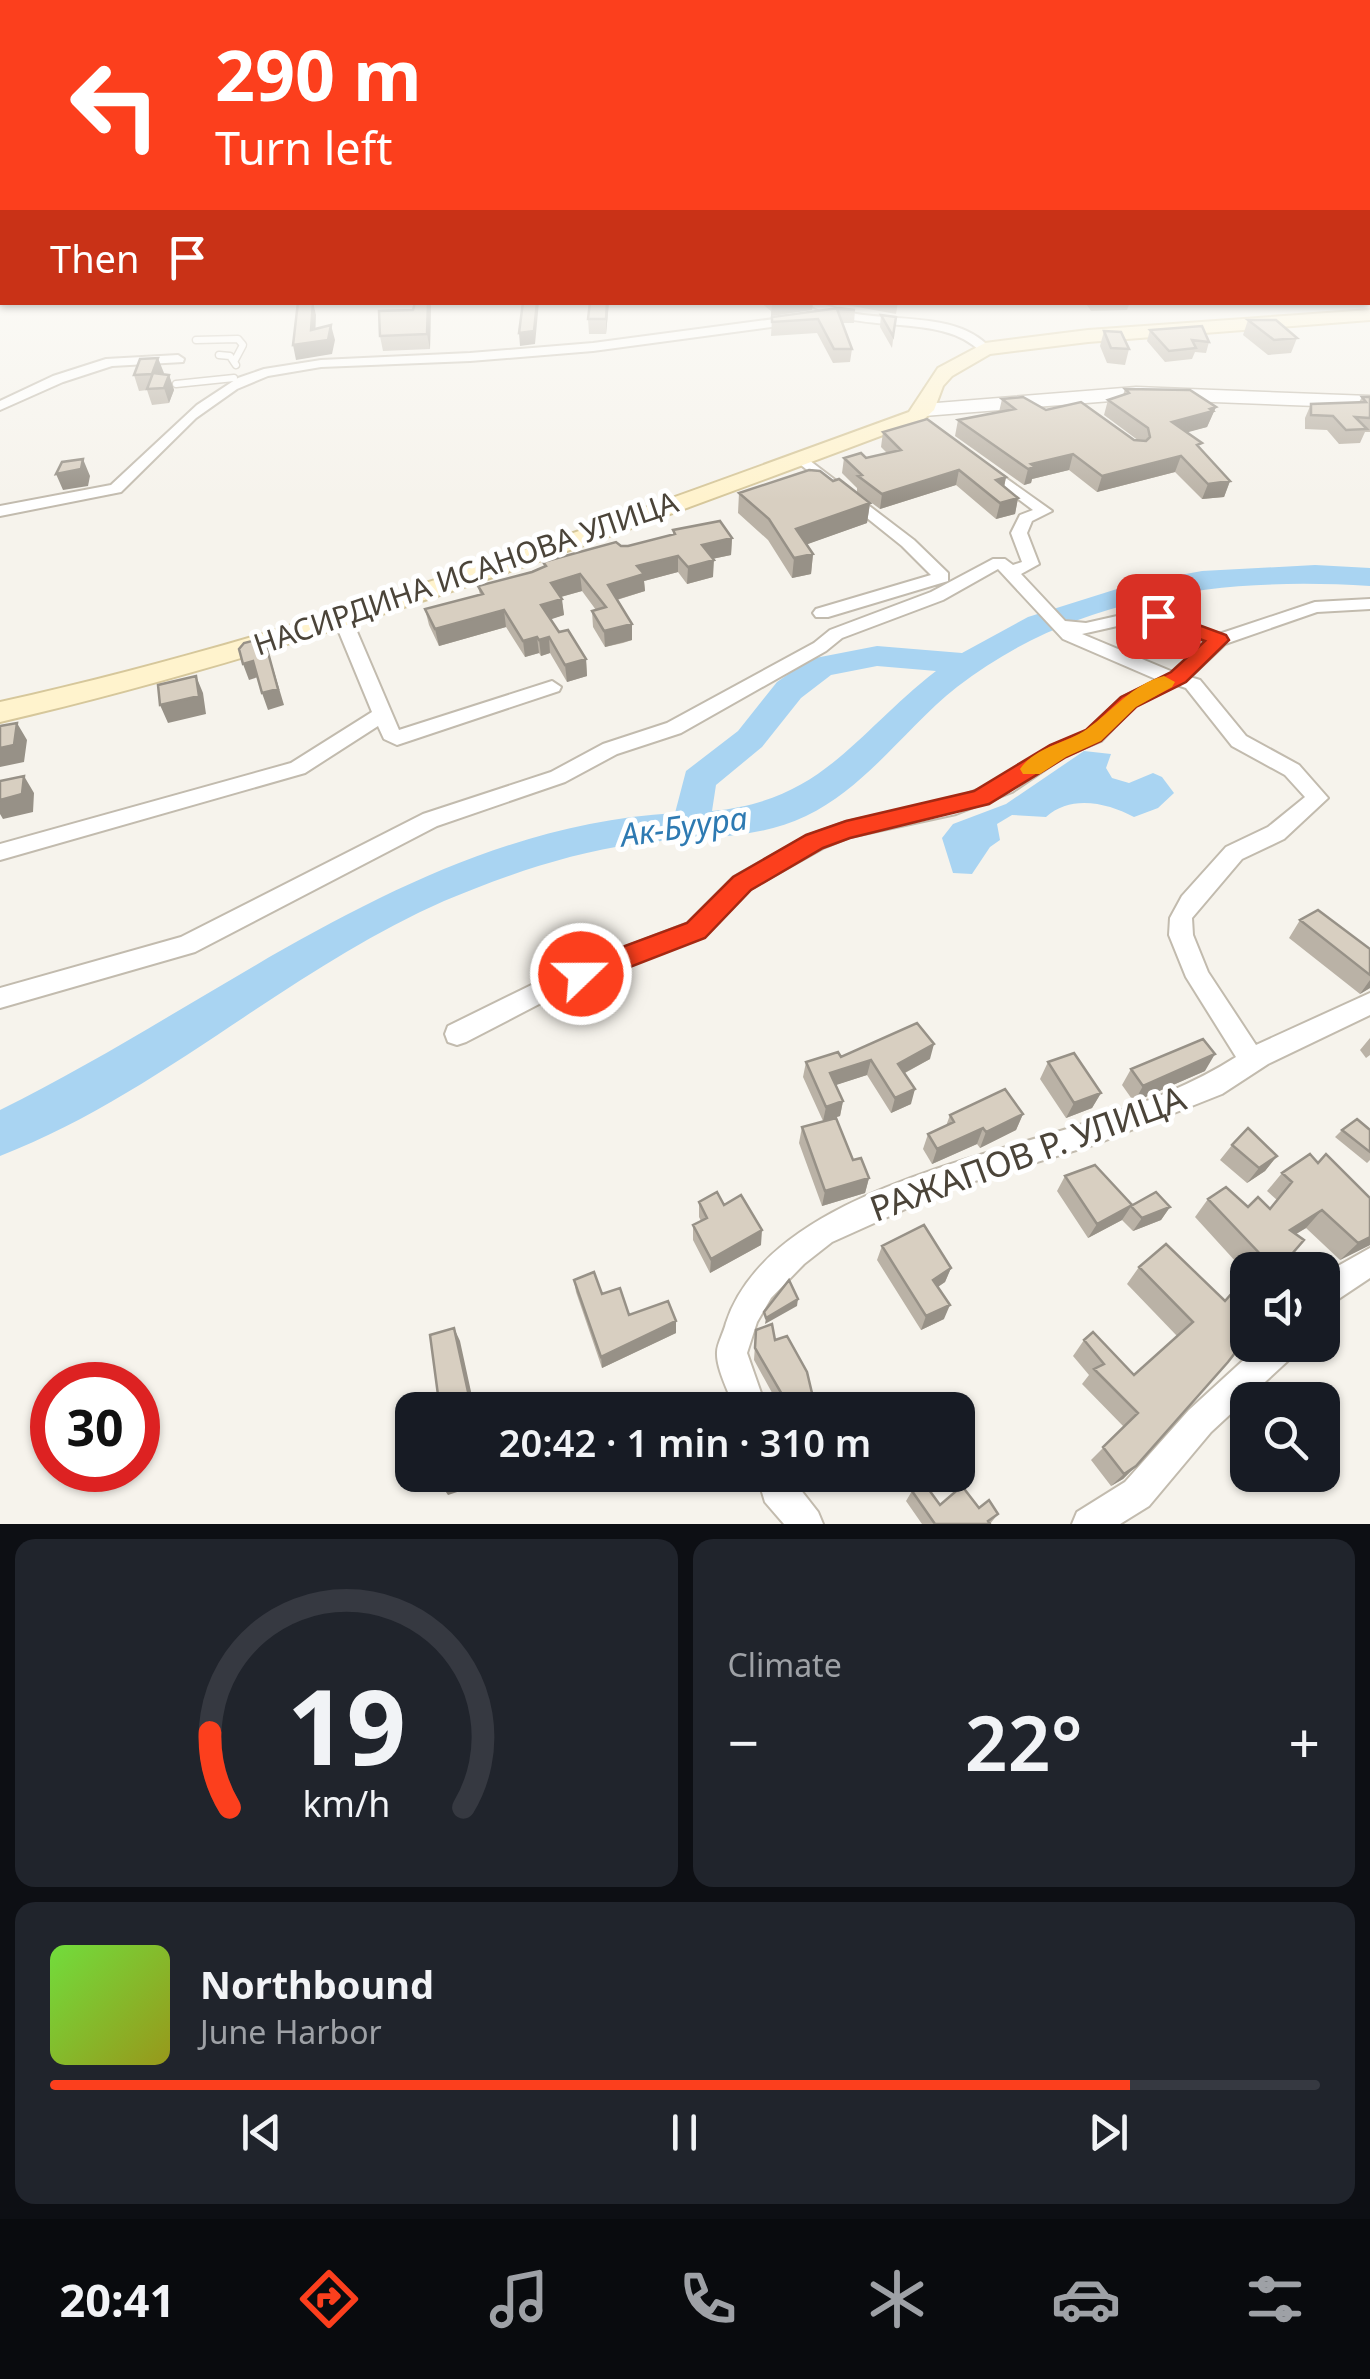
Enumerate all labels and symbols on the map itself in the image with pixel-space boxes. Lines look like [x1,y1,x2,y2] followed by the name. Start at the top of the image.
[248,480,684,665] street label: НАСИРДИНА ИСАНОВА УЛИЦА
[1116,574,1201,659] pin
[615,795,750,856] water label: Ак-Буура
[529,922,633,1026] position arrow
[863,1073,1192,1232] street label: РАЖАПОВ Р. УЛИЦА
[30,1362,160,1492] speed limit sign: 30

